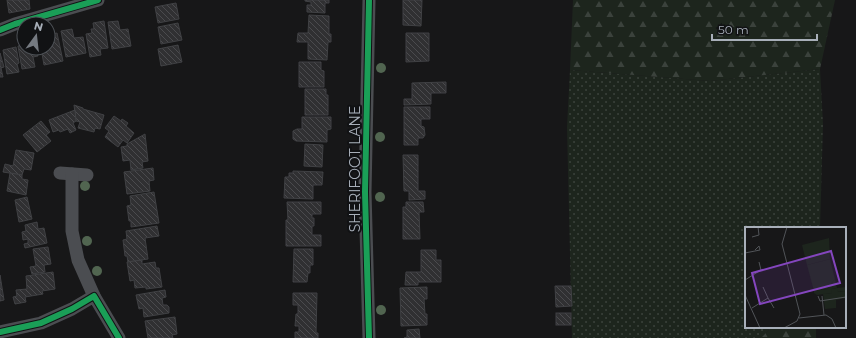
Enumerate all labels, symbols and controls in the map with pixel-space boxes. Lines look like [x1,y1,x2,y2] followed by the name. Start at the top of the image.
[16,16,56,56] north arrow
[712,16,817,42] scale bar
[32,18,45,34] text: N
[718,22,749,37] text: 50 m
[346,106,364,232] street label: SHERIFOOT LANE
[745,227,846,328] inset map

